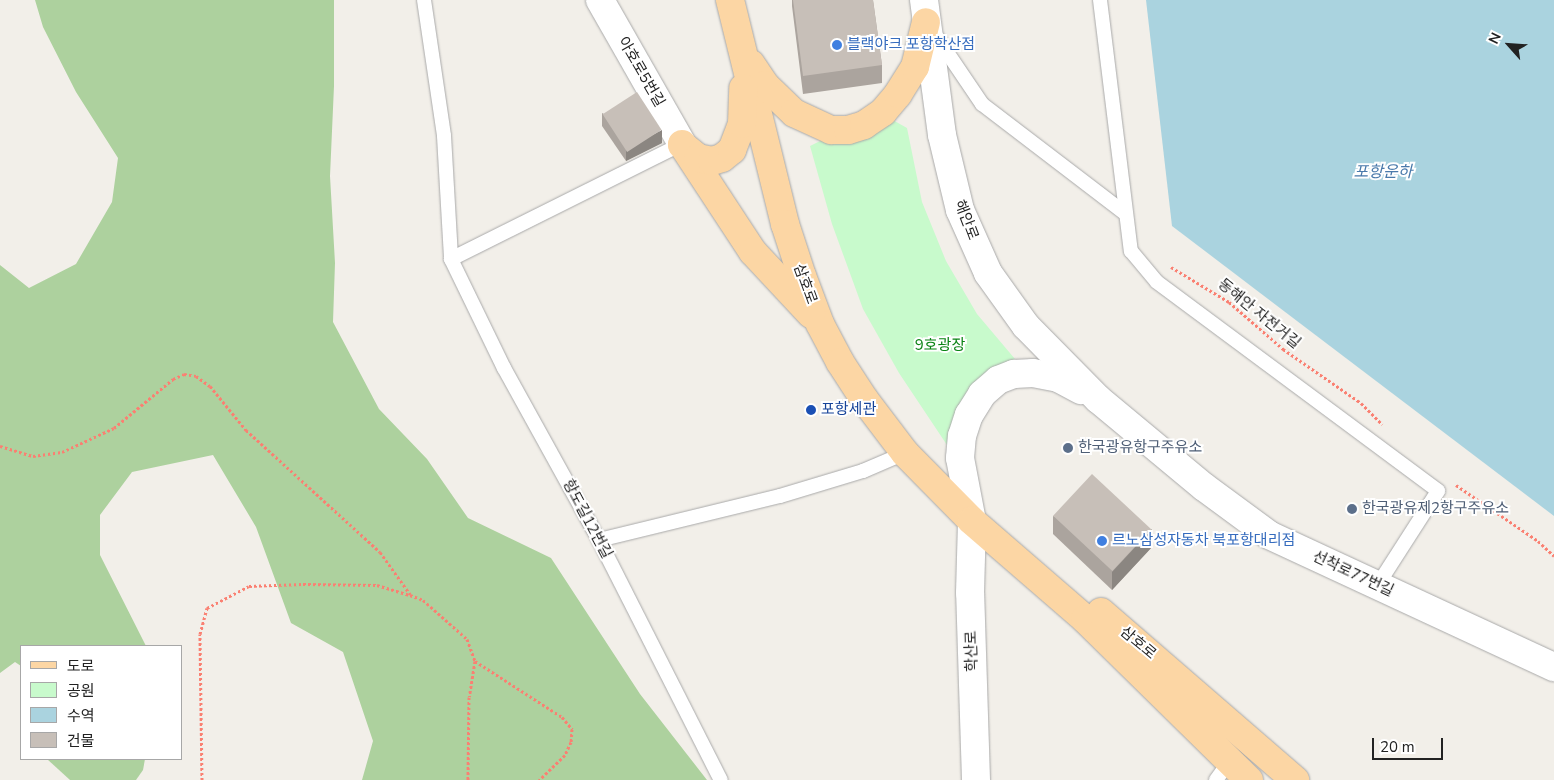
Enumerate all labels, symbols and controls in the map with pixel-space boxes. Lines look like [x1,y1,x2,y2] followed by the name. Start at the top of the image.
[1484,20,1534,70] north arrow
[1484,29,1506,47] text: N
[614,34,668,110] street label: 아호로5번길
[847,36,975,54] place label: 블랙야크 포항학산점
[831,39,843,51] marker: 블랙야크 포항학산점
[1354,162,1412,182] water label: 포항운하
[950,197,982,243] street label: 해안로
[789,261,821,307] street label: 삼호로
[1214,275,1304,353] street label: 동해안 자전거길
[915,337,965,355] park label: 9호광장
[821,401,876,419] place label: 포항세관
[805,404,817,416] marker: 포항세관
[1078,439,1202,457] place label: 한국광유항구주유소
[1062,442,1074,454] marker: 한국광유항구주유소
[559,476,615,562] street label: 항도길12번길
[1362,500,1509,518] place label: 한국광유제2항구주유소
[1346,503,1358,515] marker: 한국광유제2항구주유소
[1112,532,1295,550] place label: 르노삼성자동차 북포항대리점
[1096,535,1108,547] marker: 르노삼성자동차 북포항대리점
[1310,547,1396,601] street label: 선착로77번길
[1116,623,1160,663] street label: 삼호로
[962,630,982,672] street label: 학산로
[20,645,182,760] legend
[67,656,95,676] text: 도로
[67,681,95,701] text: 공원
[67,706,95,726] text: 수역
[1374,728,1445,760] scale bar
[67,731,95,751] text: 건물
[1380,737,1415,757] text: 20 m

